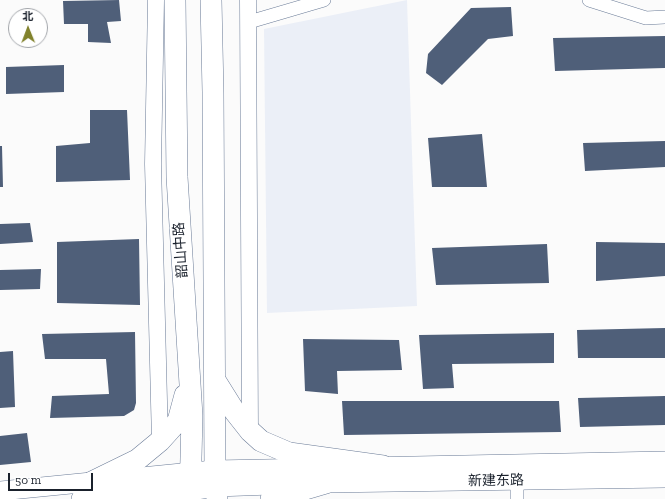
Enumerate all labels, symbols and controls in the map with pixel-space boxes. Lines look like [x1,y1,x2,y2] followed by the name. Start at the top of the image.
[8,8,48,48] north arrow
[22,10,33,23] text: 北
[171,221,191,279] street label: 韶山中路
[10,465,95,491] scale bar
[468,472,524,490] street label: 新建东路
[15,473,41,487] text: 50 m

